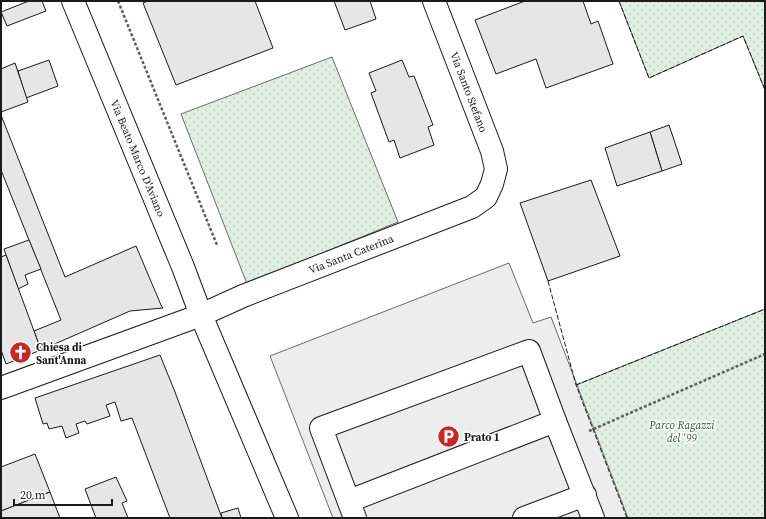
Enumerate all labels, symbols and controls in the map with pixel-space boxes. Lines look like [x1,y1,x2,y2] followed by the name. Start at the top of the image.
[446,50,491,135] street label: Via Santo Stefano
[107,98,168,219] street label: Via Beato Marco D'Aviano
[307,231,396,278] street label: Via Santa Caterina
[8,340,34,366] church icon: Chiesa di Sant'Anna
[36,340,87,368] place label: Chiesa di Sant'Anna
[648,418,715,446] park label: Parco Ragazzi del '99
[436,424,462,450] parking icon: Prato 1
[464,430,500,445] place label: Prato 1
[14,481,112,507] scale bar
[20,487,46,503] text: 20 m

